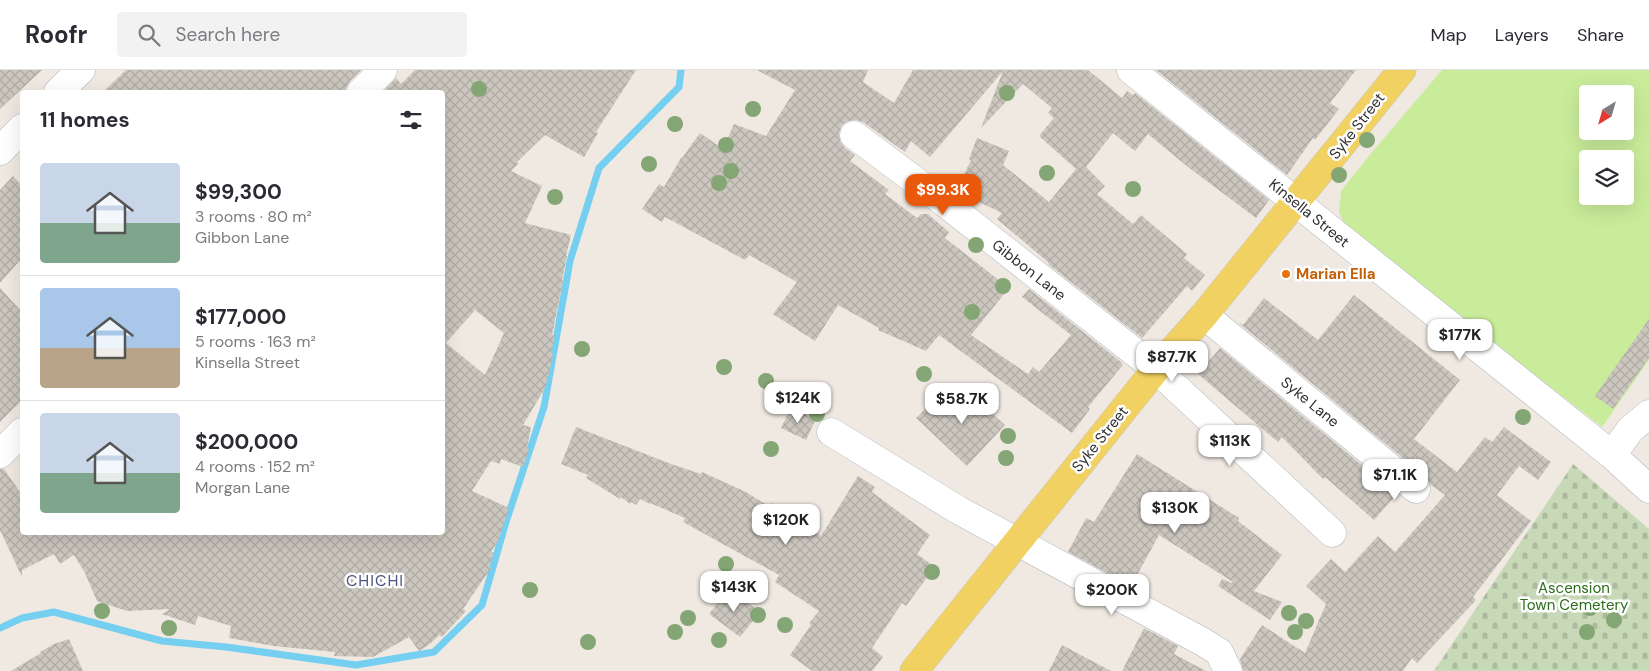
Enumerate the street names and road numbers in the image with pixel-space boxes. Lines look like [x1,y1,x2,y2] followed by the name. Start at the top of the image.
[1325,89,1389,163] street label: Syke Street
[1264,174,1354,252] street label: Kinsella Street
[988,235,1070,305] street label: Gibbon Lane
[1277,372,1343,432] street label: Syke Lane
[1067,402,1133,476] street label: Syke Street

